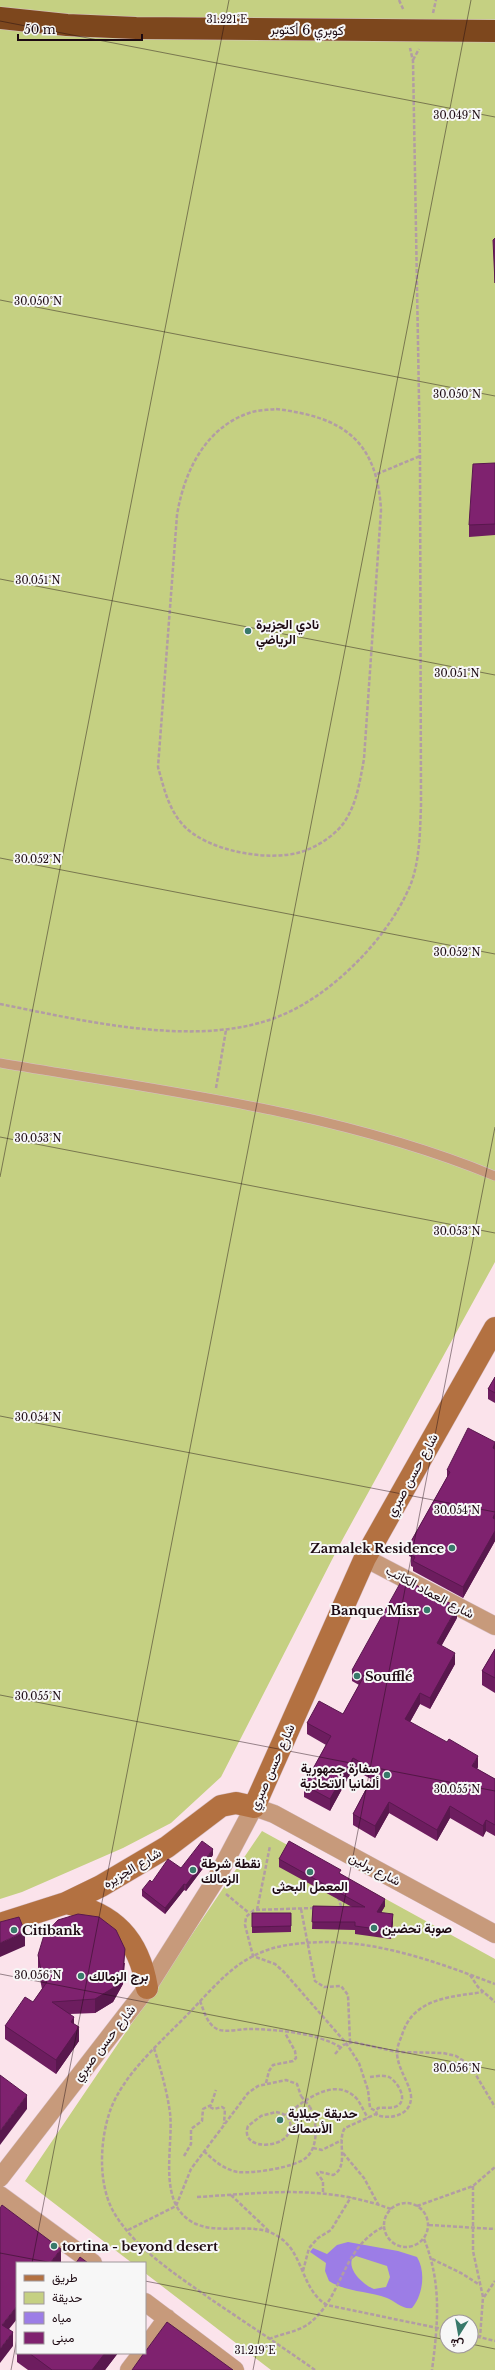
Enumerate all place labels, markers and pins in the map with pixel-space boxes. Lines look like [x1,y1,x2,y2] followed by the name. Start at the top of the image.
[256,616,319,650] place label: نادي الجزيرة الرياضي
[243,626,253,636] marker: نادي الجزيرة الرياضي
[310,1540,444,1557] place label: Zamalek Residence
[447,1543,457,1553] marker: Zamalek Residence
[331,1602,420,1619] place label: Banque Misr
[422,1605,432,1615] marker: Banque Misr
[365,1668,413,1685] place label: Soufflé
[352,1671,362,1681] marker: Soufflé
[300,1760,379,1792] place label: سفارة جمهورية ألمانيا الاتحادية
[382,1770,392,1780] marker: سفارة جمهورية ألمانيا الاتحادية
[201,1855,261,1887] place label: نقطة شرطة الزمالك
[188,1865,198,1875] marker: نقطة شرطة الزمالك
[305,1867,315,1877] marker: المعمل البحثى
[272,1878,348,1895] place label: المعمل البحثى
[382,1920,452,1937] place label: صوبة تحضين
[22,1922,82,1939] place label: Citibank
[369,1923,379,1933] marker: صوبة تحضين
[9,1925,19,1935] marker: Citibank
[89,1968,148,1985] place label: برج الزمالك
[76,1971,86,1981] marker: برج الزمالك
[288,2105,358,2137] place label: حديقة جيلاية الأسماك
[275,2115,285,2125] marker: حديقة جيلاية الأسماك
[62,2238,218,2255] place label: tortina - beyond desert
[49,2241,59,2251] marker: tortina - beyond desert

